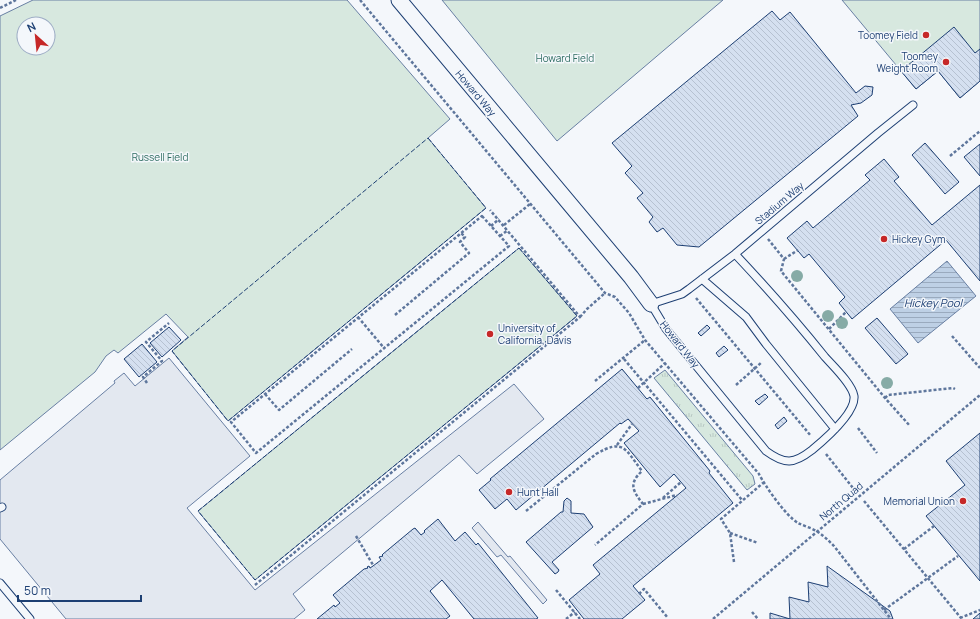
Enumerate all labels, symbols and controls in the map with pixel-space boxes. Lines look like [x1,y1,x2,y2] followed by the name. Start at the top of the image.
[16,16,56,56] north arrow
[24,18,38,35] text: N
[858,28,918,42] place label: Toomey Field
[921,30,931,40] marker: Toomey Field
[877,49,939,75] place label: Toomey Weight Room
[536,51,594,65] park label: Howard Field
[941,57,951,67] marker: Toomey Weight Room
[453,67,500,120] street label: Howard Way
[132,150,188,164] park label: Russell Field
[752,178,807,228] street label: Stadium Way
[892,232,945,246] place label: Hickey Gym
[879,234,889,244] marker: Hickey Gym
[904,295,963,310] water label: Hickey Pool
[657,317,703,371] street label: Howard Way
[498,321,571,347] place label: University of California, Davis
[485,329,495,339] marker: University of California, Davis
[816,479,866,523] street label: North Quad
[517,485,559,499] place label: Hunt Hall
[504,487,514,497] marker: Hunt Hall
[884,494,955,508] place label: Memorial Union
[958,496,968,506] marker: Memorial Union
[18,577,141,603] scale bar
[24,582,51,599] text: 50 m

